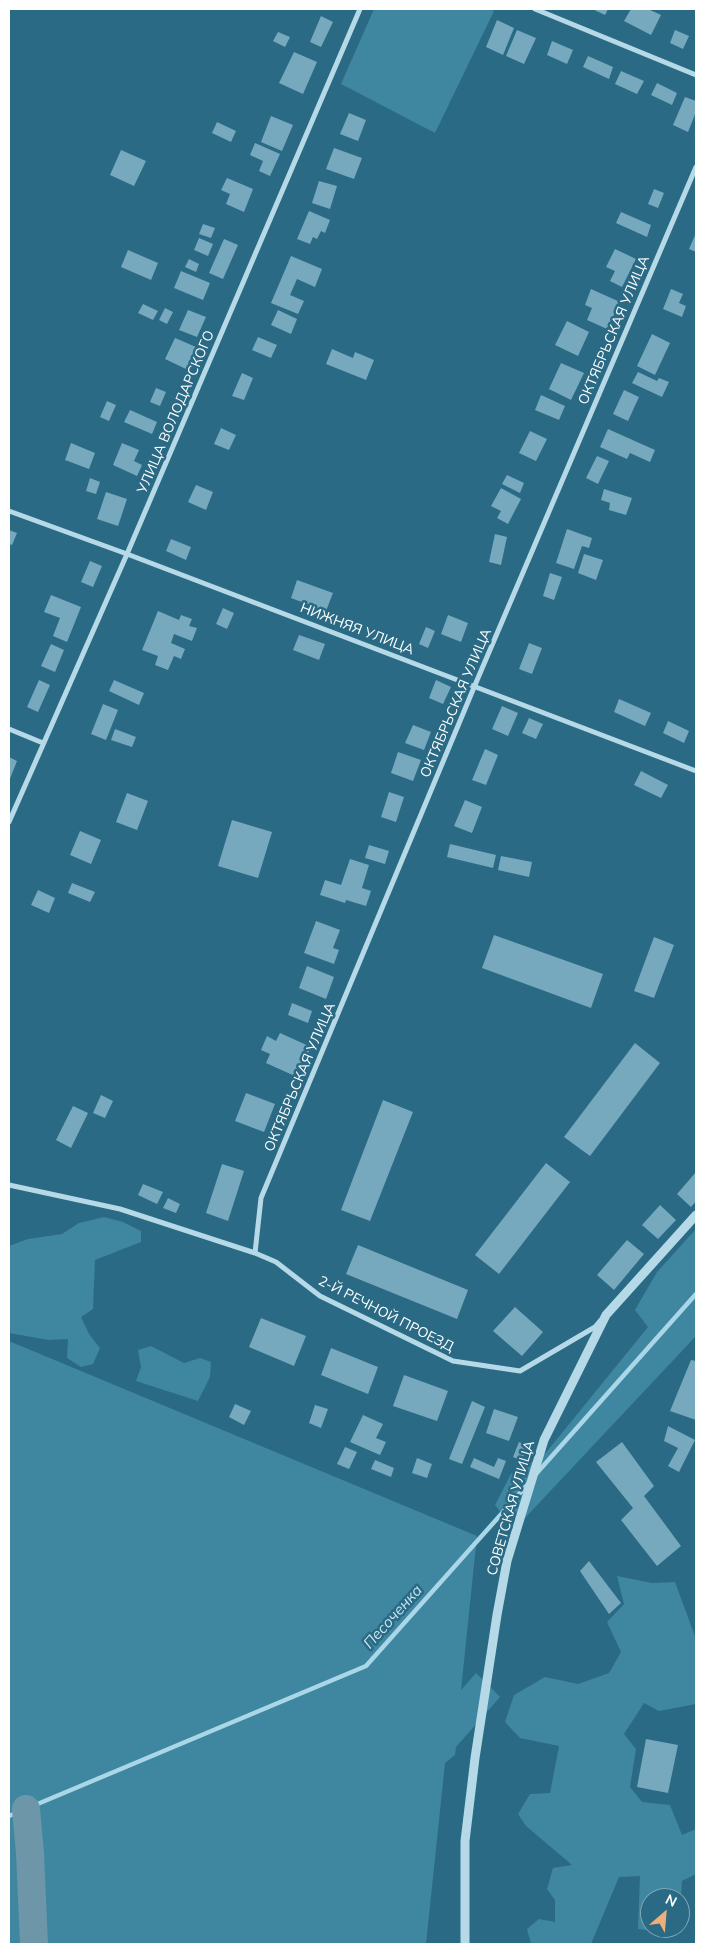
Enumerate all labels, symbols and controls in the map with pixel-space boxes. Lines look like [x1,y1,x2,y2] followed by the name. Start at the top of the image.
[575,253,653,407] street label: ОКТЯБРЬСКАЯ УЛИЦА
[134,328,218,496] street label: УЛИЦА ВОЛОДАРСКОГО
[298,600,416,658] street label: НИЖНЯЯ УЛИЦА
[417,626,495,780] street label: ОКТЯБРЬСКАЯ УЛИЦА
[261,1000,339,1154] street label: ОКТЯБРЬСКАЯ УЛИЦА
[315,1272,457,1356] street label: 2-Й РЕЧНОЙ ПРОЕЗД
[484,1439,538,1577] street label: СОВЕТСКАЯ УЛИЦА
[360,1582,426,1652] water label: Песоченка
[640,1888,690,1938] north arrow
[663,1890,680,1911] text: N

